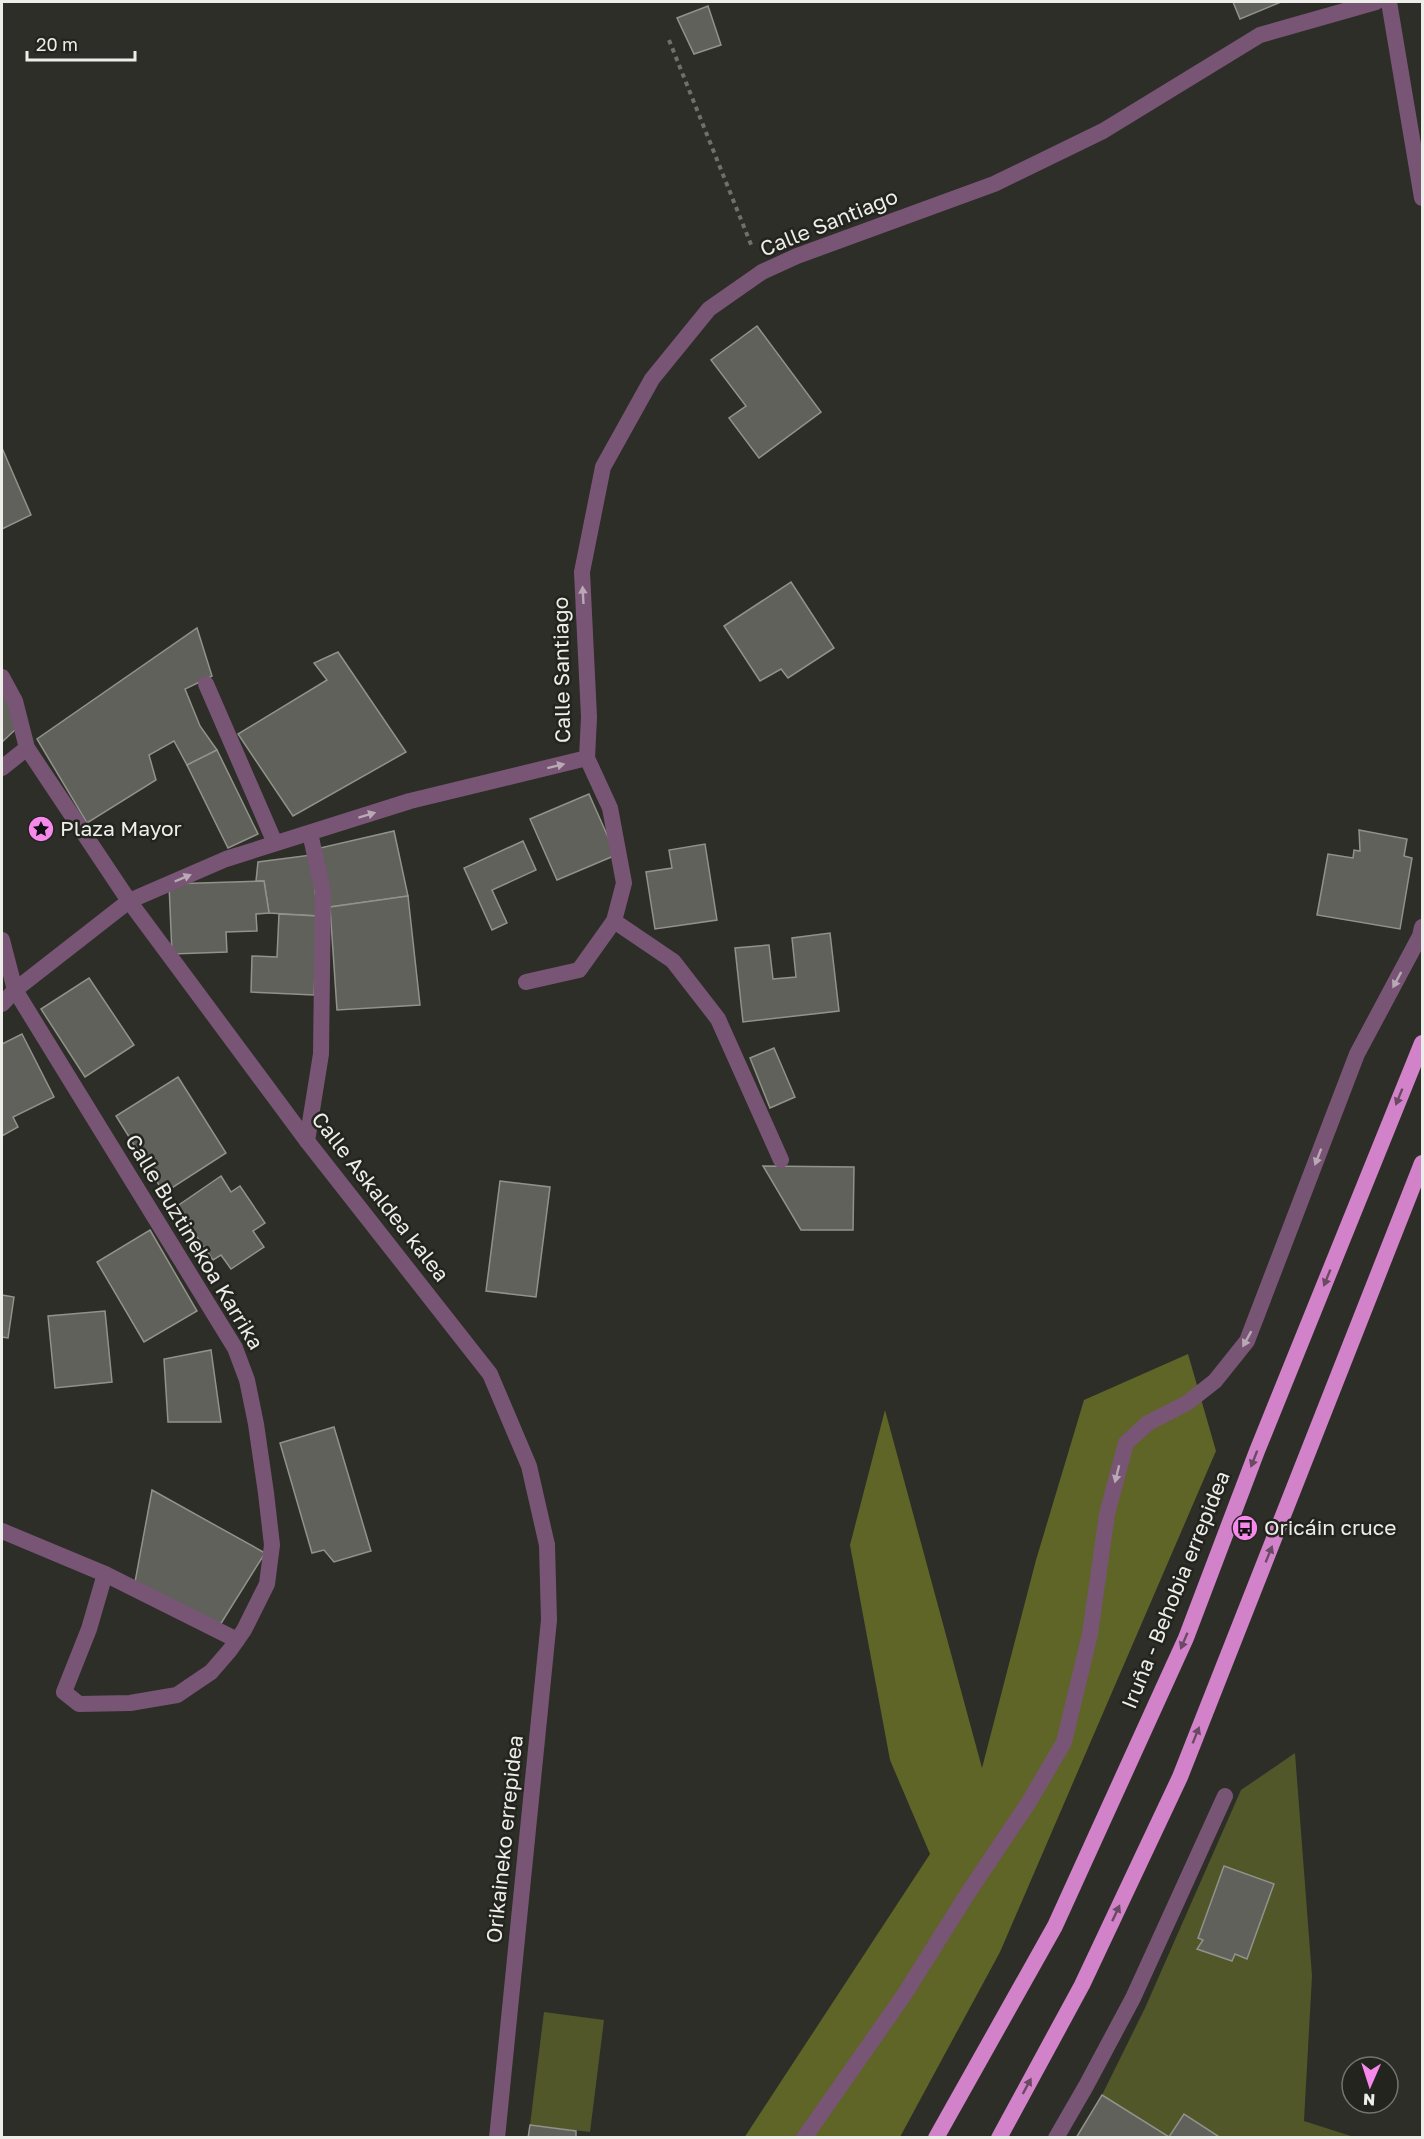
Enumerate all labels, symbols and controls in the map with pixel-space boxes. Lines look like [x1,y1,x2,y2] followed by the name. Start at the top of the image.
[27,24,135,62] scale bar
[36,33,78,55] text: 20 m
[756,183,901,262] street label: Calle Santiago
[579,586,588,605] one-way arrow
[547,597,575,743] street label: Calle Santiago
[547,760,565,770] one-way arrow
[358,810,376,819] one-way arrow
[26,814,56,844] place icon: Plaza Mayor
[60,815,182,841] place label: Plaza Mayor
[174,873,192,882] one-way arrow
[1392,971,1402,988] one-way arrow
[1394,1088,1404,1106] one-way arrow
[306,1106,455,1286] street label: Calle Askaldea kalea
[120,1129,270,1354] street label: Calle Buztinekoa Karrika
[1312,1149,1322,1167] one-way arrow
[1321,1269,1331,1287] one-way arrow
[1242,1331,1252,1348] one-way arrow
[1249,1450,1259,1468] one-way arrow
[1112,1465,1122,1483] one-way arrow
[1115,1467,1235,1712] street label: Iruña - Behobia errepidea
[1230,1513,1260,1543] bus stop icon: Oricáin cruce
[1264,1514,1396,1540] place label: Oricáin cruce
[1264,1545,1274,1563] one-way arrow
[1179,1632,1189,1650] one-way arrow
[1192,1726,1202,1744] one-way arrow
[480,1734,528,1944] street label: Orikaineko errepidea
[1111,1904,1120,1921] one-way arrow
[1340,2055,1400,2115] north arrow
[1022,2078,1032,2095] one-way arrow
[1363,2090,1376,2110] text: N

